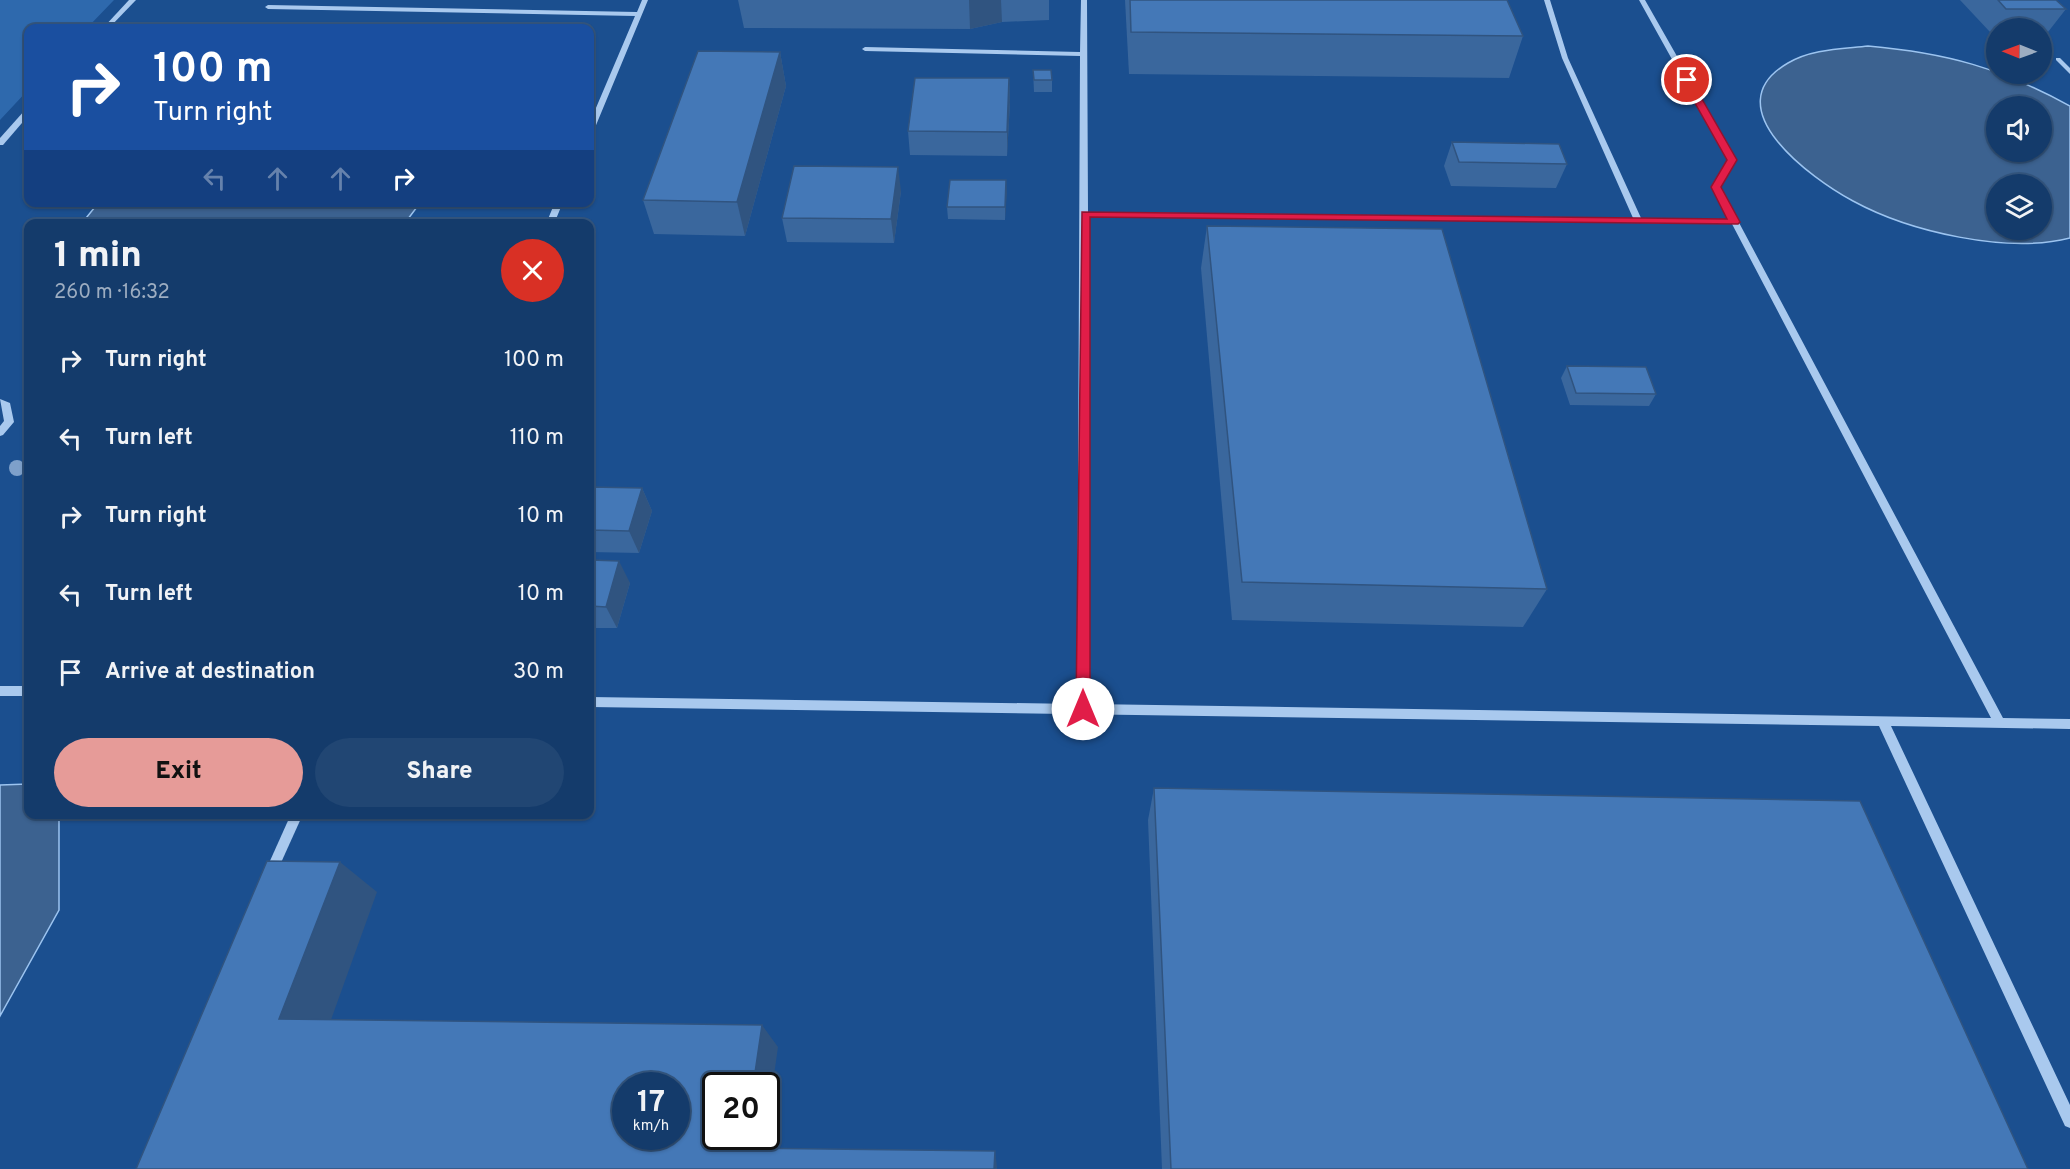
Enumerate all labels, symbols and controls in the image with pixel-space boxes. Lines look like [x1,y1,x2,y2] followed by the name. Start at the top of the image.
[1986,18,2052,84] north arrow
[1986,18,2052,240] map controls
[153,44,272,97] text: 100 m
[54,48,132,126] icon: right
[1661,54,1712,105] pin
[1670,63,1703,96] icon: arrive
[153,96,272,130] text: Turn right
[1986,96,2052,162] button: sound
[198,162,231,195] icon: left
[261,162,294,195] icon: ahead
[324,162,357,195] icon: ahead
[387,162,420,195] icon: right
[1986,174,2052,240] button: layers
[54,234,142,280] text: 1 min
[501,239,564,302] button: close
[54,280,170,306] text: 260 m · 16:32
[54,344,87,377] icon: right
[105,347,207,374] text: Turn right
[504,347,564,374] text: 100 m
[54,422,87,455] icon: left
[105,425,193,452] text: Turn left
[510,425,564,452] text: 110 m
[54,500,87,533] icon: right
[105,503,207,530] text: Turn right
[518,503,564,530] text: 10 m
[54,578,87,611] icon: left
[105,581,193,608] text: Turn left
[518,581,564,608] text: 10 m
[54,656,87,689] icon: arrive
[105,659,315,686] text: Arrive at destination
[513,659,564,686] text: 30 m
[1051,677,1115,741] position arrow
[54,738,303,807] button: Exit
[315,738,564,807] button: Share
[702,1072,780,1150] speed limit sign: 20
[637,1085,665,1122] text: 17
[633,1117,669,1136] text: km/h

